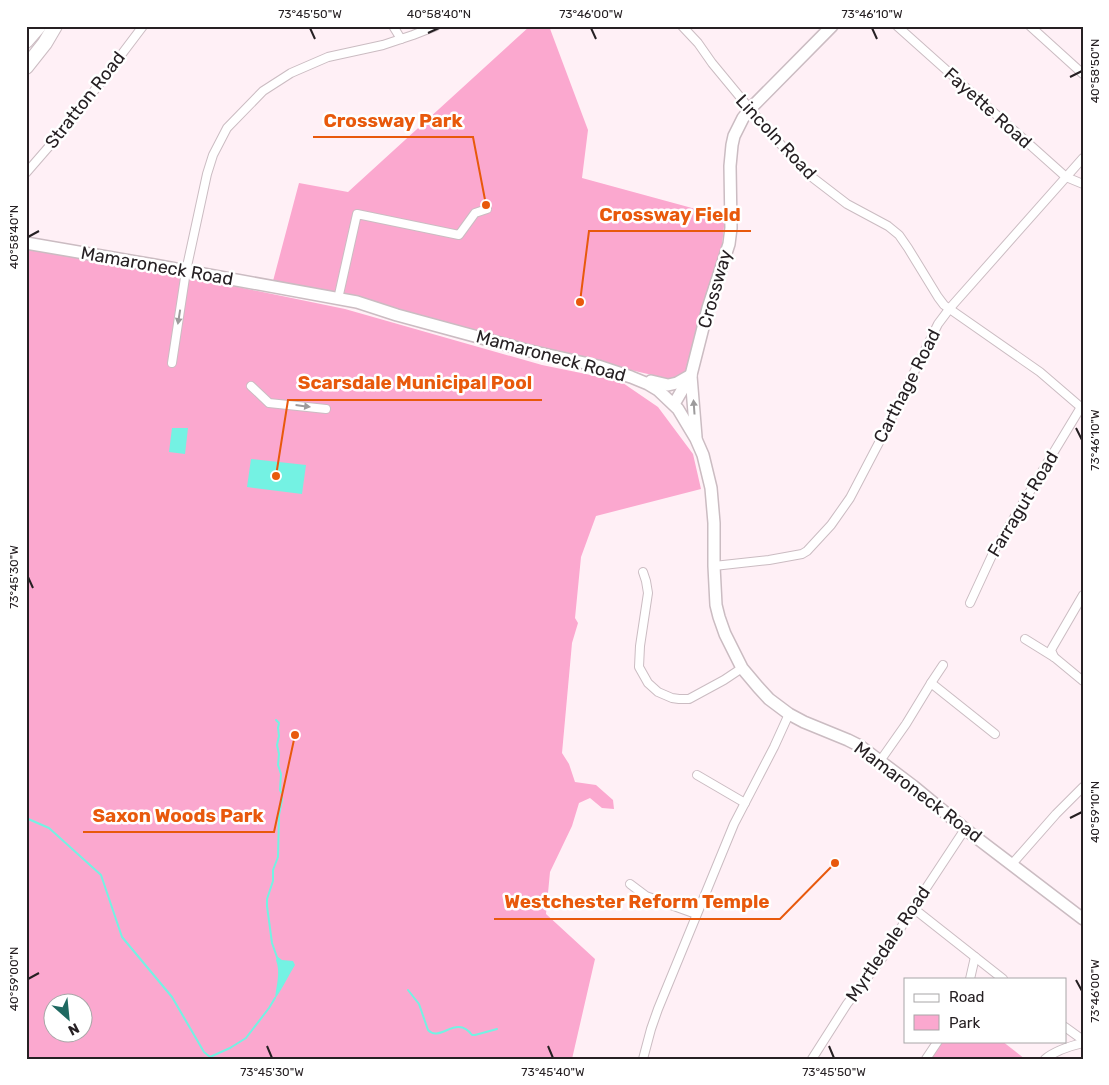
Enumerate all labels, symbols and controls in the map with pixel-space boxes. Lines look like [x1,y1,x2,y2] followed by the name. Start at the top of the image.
[278,7,342,21] text: 73°45'50"W
[407,7,471,21] text: 40°58'40"N
[559,7,623,21] text: 73°46'00"W
[841,7,903,21] text: 73°46'10"W
[1088,39,1102,103] text: 40°58'50"N
[40,47,130,153] street label: Stratton Road
[940,63,1036,153] street label: Fayette Road
[731,90,821,184] street label: Lincoln Road
[313,103,473,137] callout: Crossway Park
[323,109,463,132] text: Crossway Park
[589,197,751,231] callout: Crossway Field
[599,203,741,226] text: Crossway Field
[7,205,21,269] text: 40°58'40"N
[79,242,235,290] street label: Mamaroneck Road
[693,247,737,331] street label: Crossway
[175,309,183,325] one-way arrow
[474,325,628,387] street label: Mamaroneck Road
[869,325,945,447] street label: Carthage Road
[288,366,542,400] callout: Scarsdale Municipal Pool
[298,371,532,394] text: Scarsdale Municipal Pool
[690,399,698,415] one-way arrow
[295,402,311,410] one-way arrow
[1088,409,1102,471] text: 73°46'10"W
[983,447,1063,561] street label: Farragut Road
[7,545,21,609] text: 73°45'30"W
[850,737,986,847] street label: Mamaroneck Road
[1088,781,1102,843] text: 40°59'10"N
[83,798,274,832] callout: Saxon Woods Park
[92,804,264,827] text: Saxon Woods Park
[841,882,935,1006] street label: Myrtledale Road
[494,885,780,919] callout: Westchester Reform Temple
[504,890,770,913] text: Westchester Reform Temple
[7,947,21,1011] text: 40°59'00"N
[1088,959,1102,1023] text: 73°46'00"W
[904,978,1066,1042] legend
[949,988,985,1006] text: Road
[42,992,92,1042] north arrow
[949,1014,980,1032] text: Park
[65,1019,82,1039] text: N
[240,1065,304,1079] text: 73°45'30"W
[521,1065,585,1079] text: 73°45'40"W
[802,1065,866,1079] text: 73°45'50"W

